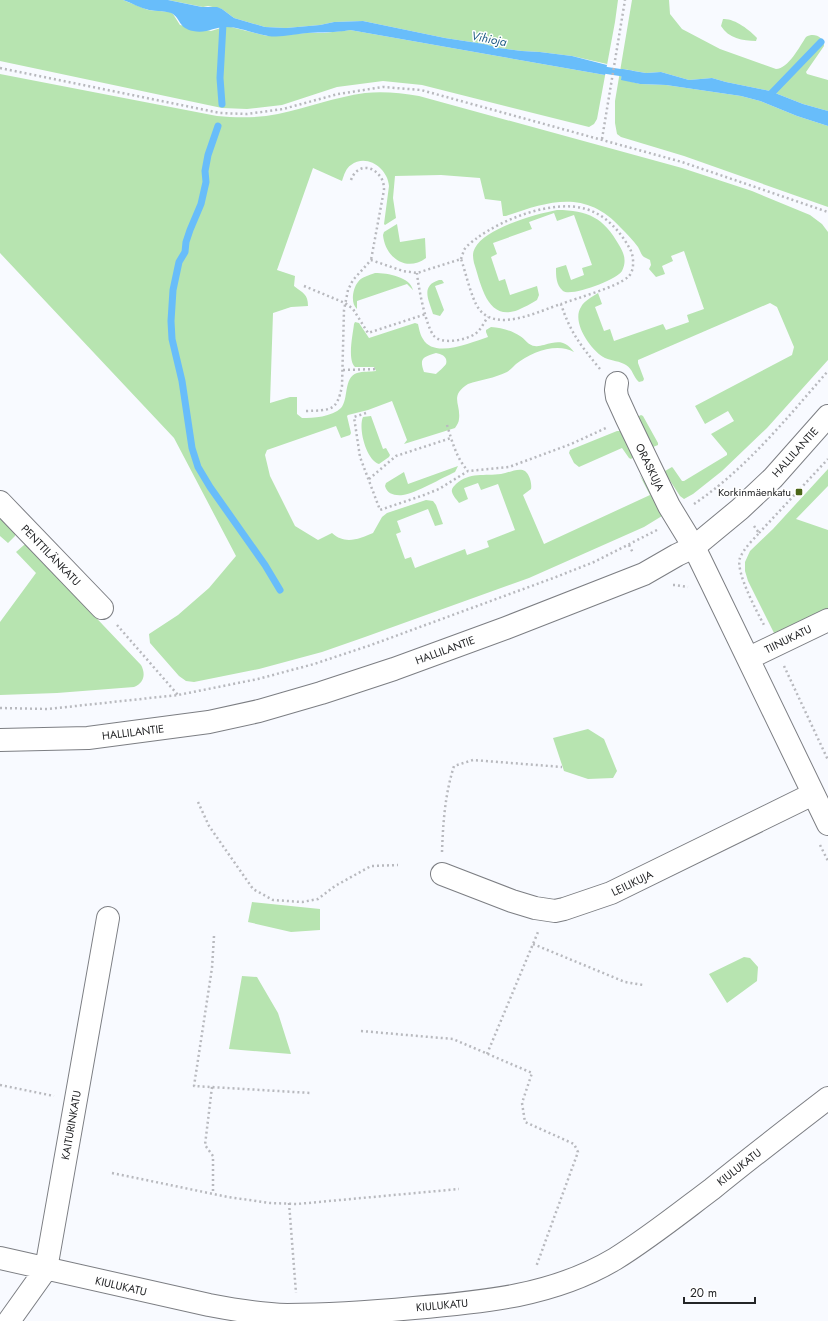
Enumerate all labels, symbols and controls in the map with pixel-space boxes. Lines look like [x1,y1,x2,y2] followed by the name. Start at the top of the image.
[470,27,509,51] water label: Vihioja
[768,423,822,481] street label: HALLILANTIE
[632,441,669,494] street label: ORASKUJA
[718,484,791,500] place label: Korkinmäenkatu
[794,487,804,497] marker: Korkinmäenkatu
[18,521,84,589] street label: PENTTILÄNKATU
[762,621,814,657] street label: TIINUKATU
[413,632,477,668] street label: HALLILANTIE
[101,720,165,744] street label: HALLILANTIE
[609,866,656,900] street label: LEILIKUJA
[57,1089,85,1161] street label: KAITURINKATU
[713,1145,765,1189] street label: KIULUKATU
[94,1272,148,1300] street label: KIULUKATU
[684,1279,755,1305] scale bar
[690,1284,717,1302] text: 20 m
[415,1295,469,1315] street label: KIULUKATU

